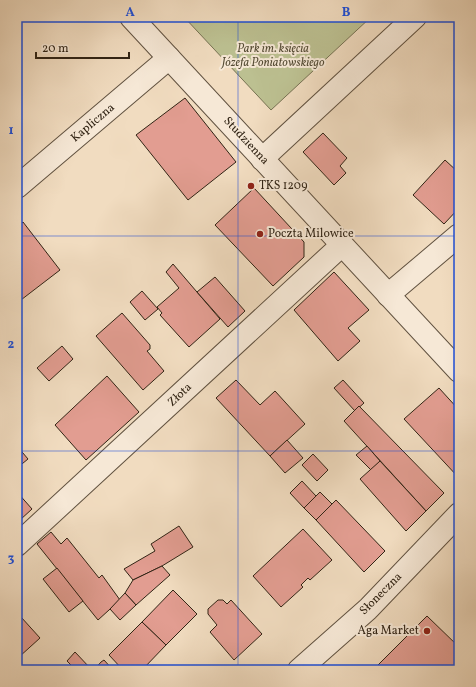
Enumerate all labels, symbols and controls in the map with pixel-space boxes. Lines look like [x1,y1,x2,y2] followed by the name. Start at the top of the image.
[125,4,135,22] text: A
[342,4,351,22] text: B
[36,34,129,60] scale bar
[42,41,69,57] text: 20 m
[221,41,325,71] park label: Park im. księcia Józefa Poniatowskiego
[68,100,118,146] street label: Kapliczna
[220,114,272,168] street label: Studzienna
[8,122,14,140] text: 1
[259,178,307,194] place label: TKS 1209
[246,181,256,191] marker: TKS 1209
[268,226,354,242] place label: Poczta Milowice
[255,229,265,239] marker: Poczta Milowice
[8,336,15,354] text: 2
[164,380,196,410] street label: Złota
[8,550,15,568] text: 3
[356,569,406,619] street label: Słoneczna
[358,623,419,639] place label: Aga Market
[422,626,432,636] marker: Aga Market

